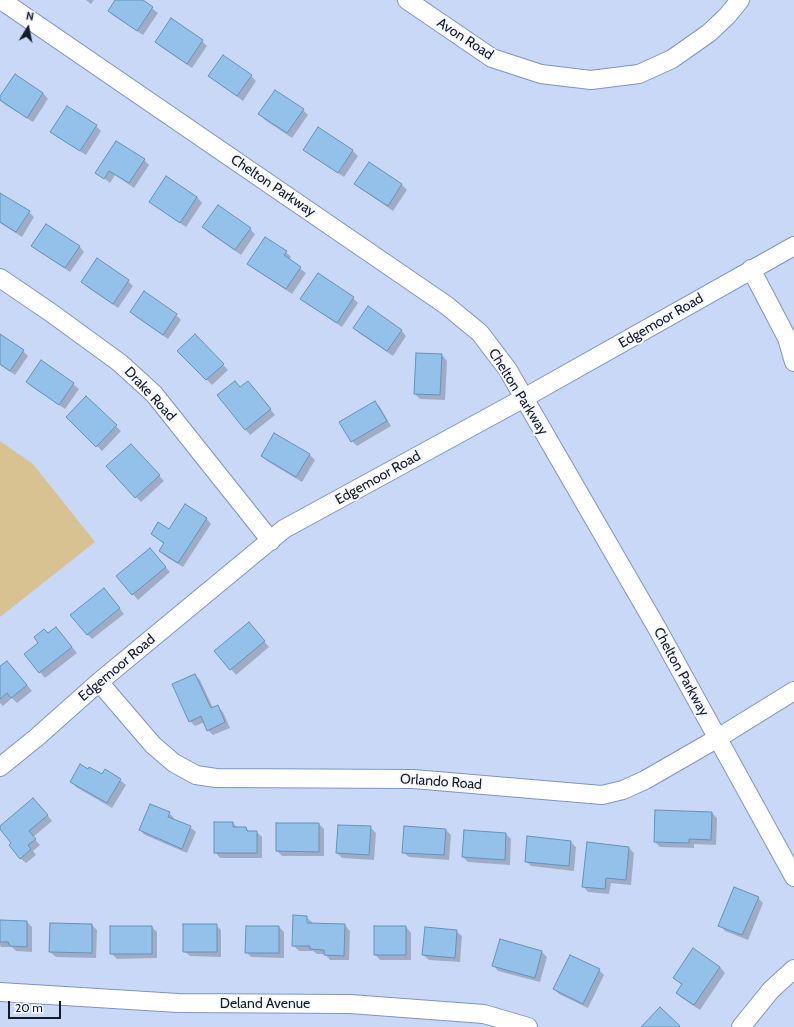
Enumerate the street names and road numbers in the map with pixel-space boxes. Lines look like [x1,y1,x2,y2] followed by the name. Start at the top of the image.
[434,15,496,63] street label: Avon Road
[227,151,319,221] street label: Chelton Parkway
[616,290,706,352] street label: Edgemoor Road
[485,346,551,438] street label: Chelton Parkway
[121,363,179,425] street label: Drake Road
[332,448,424,508] street label: Edgemoor Road
[650,625,712,719] street label: Chelton Parkway
[75,631,159,705] street label: Edgemoor Road
[400,771,482,793] street label: Orlando Road
[220,996,310,1012] street label: Deland Avenue

